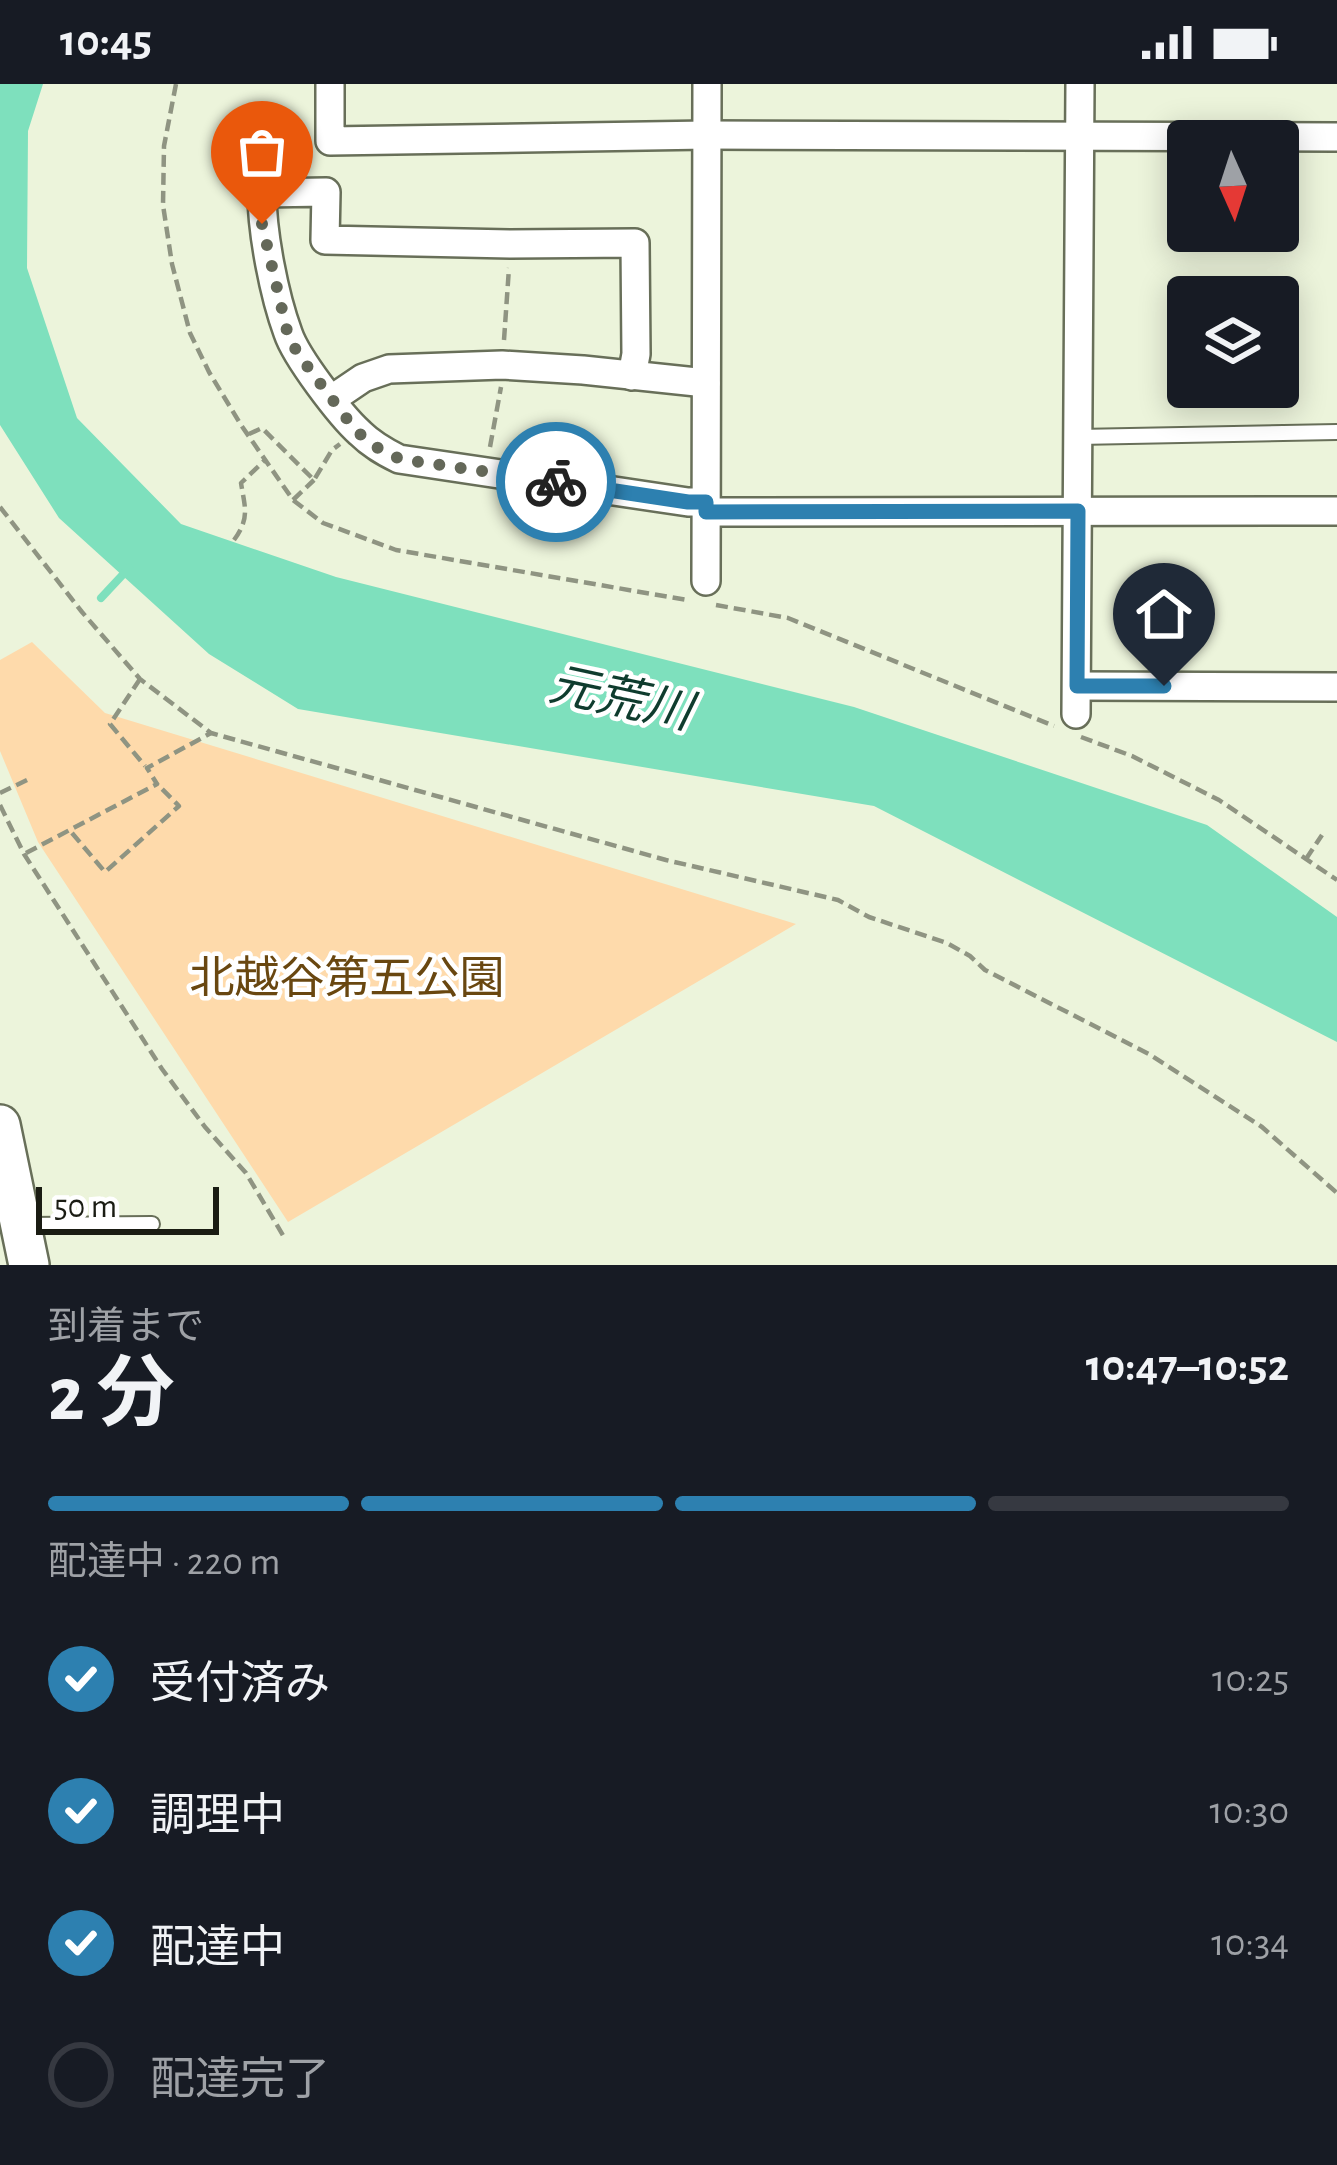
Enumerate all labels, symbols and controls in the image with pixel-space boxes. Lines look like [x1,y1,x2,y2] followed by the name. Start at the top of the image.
[60,19,152,64] text: 10:45
[211,101,313,224] pin
[229,119,295,185] icon: bag
[1167,120,1299,252] north arrow
[1167,120,1299,408] map controls
[1167,276,1299,408] button: layers
[496,422,616,542] courier
[523,449,589,515] icon: bike
[1113,563,1215,686] pin
[1131,581,1197,647] icon: home
[545,659,701,739] water label: 元荒川
[189,954,505,1002] park label: 北越谷第五公園
[36,1181,219,1234] scale bar
[54,1191,117,1224] text: 50 m
[48,1308,204,1347] text: 到着まで
[1086,1344,1289,1389] text: 10:47–10:52
[48,1357,175,1435] text: 2 分
[48,1543,281,1582] text: 配達中 · 220 m
[48,1646,114,1712] icon: check
[1212,1660,1289,1699] text: 10:25
[150,1662,330,1707] text: 受付済み
[48,1778,114,1844] icon: check
[1209,1792,1289,1831] text: 10:30
[150,1794,285,1839] text: 調理中
[48,1910,114,1976] icon: check
[1211,1924,1289,1963] text: 10:34
[150,1926,285,1971] text: 配達中
[150,2058,330,2103] text: 配達完了

